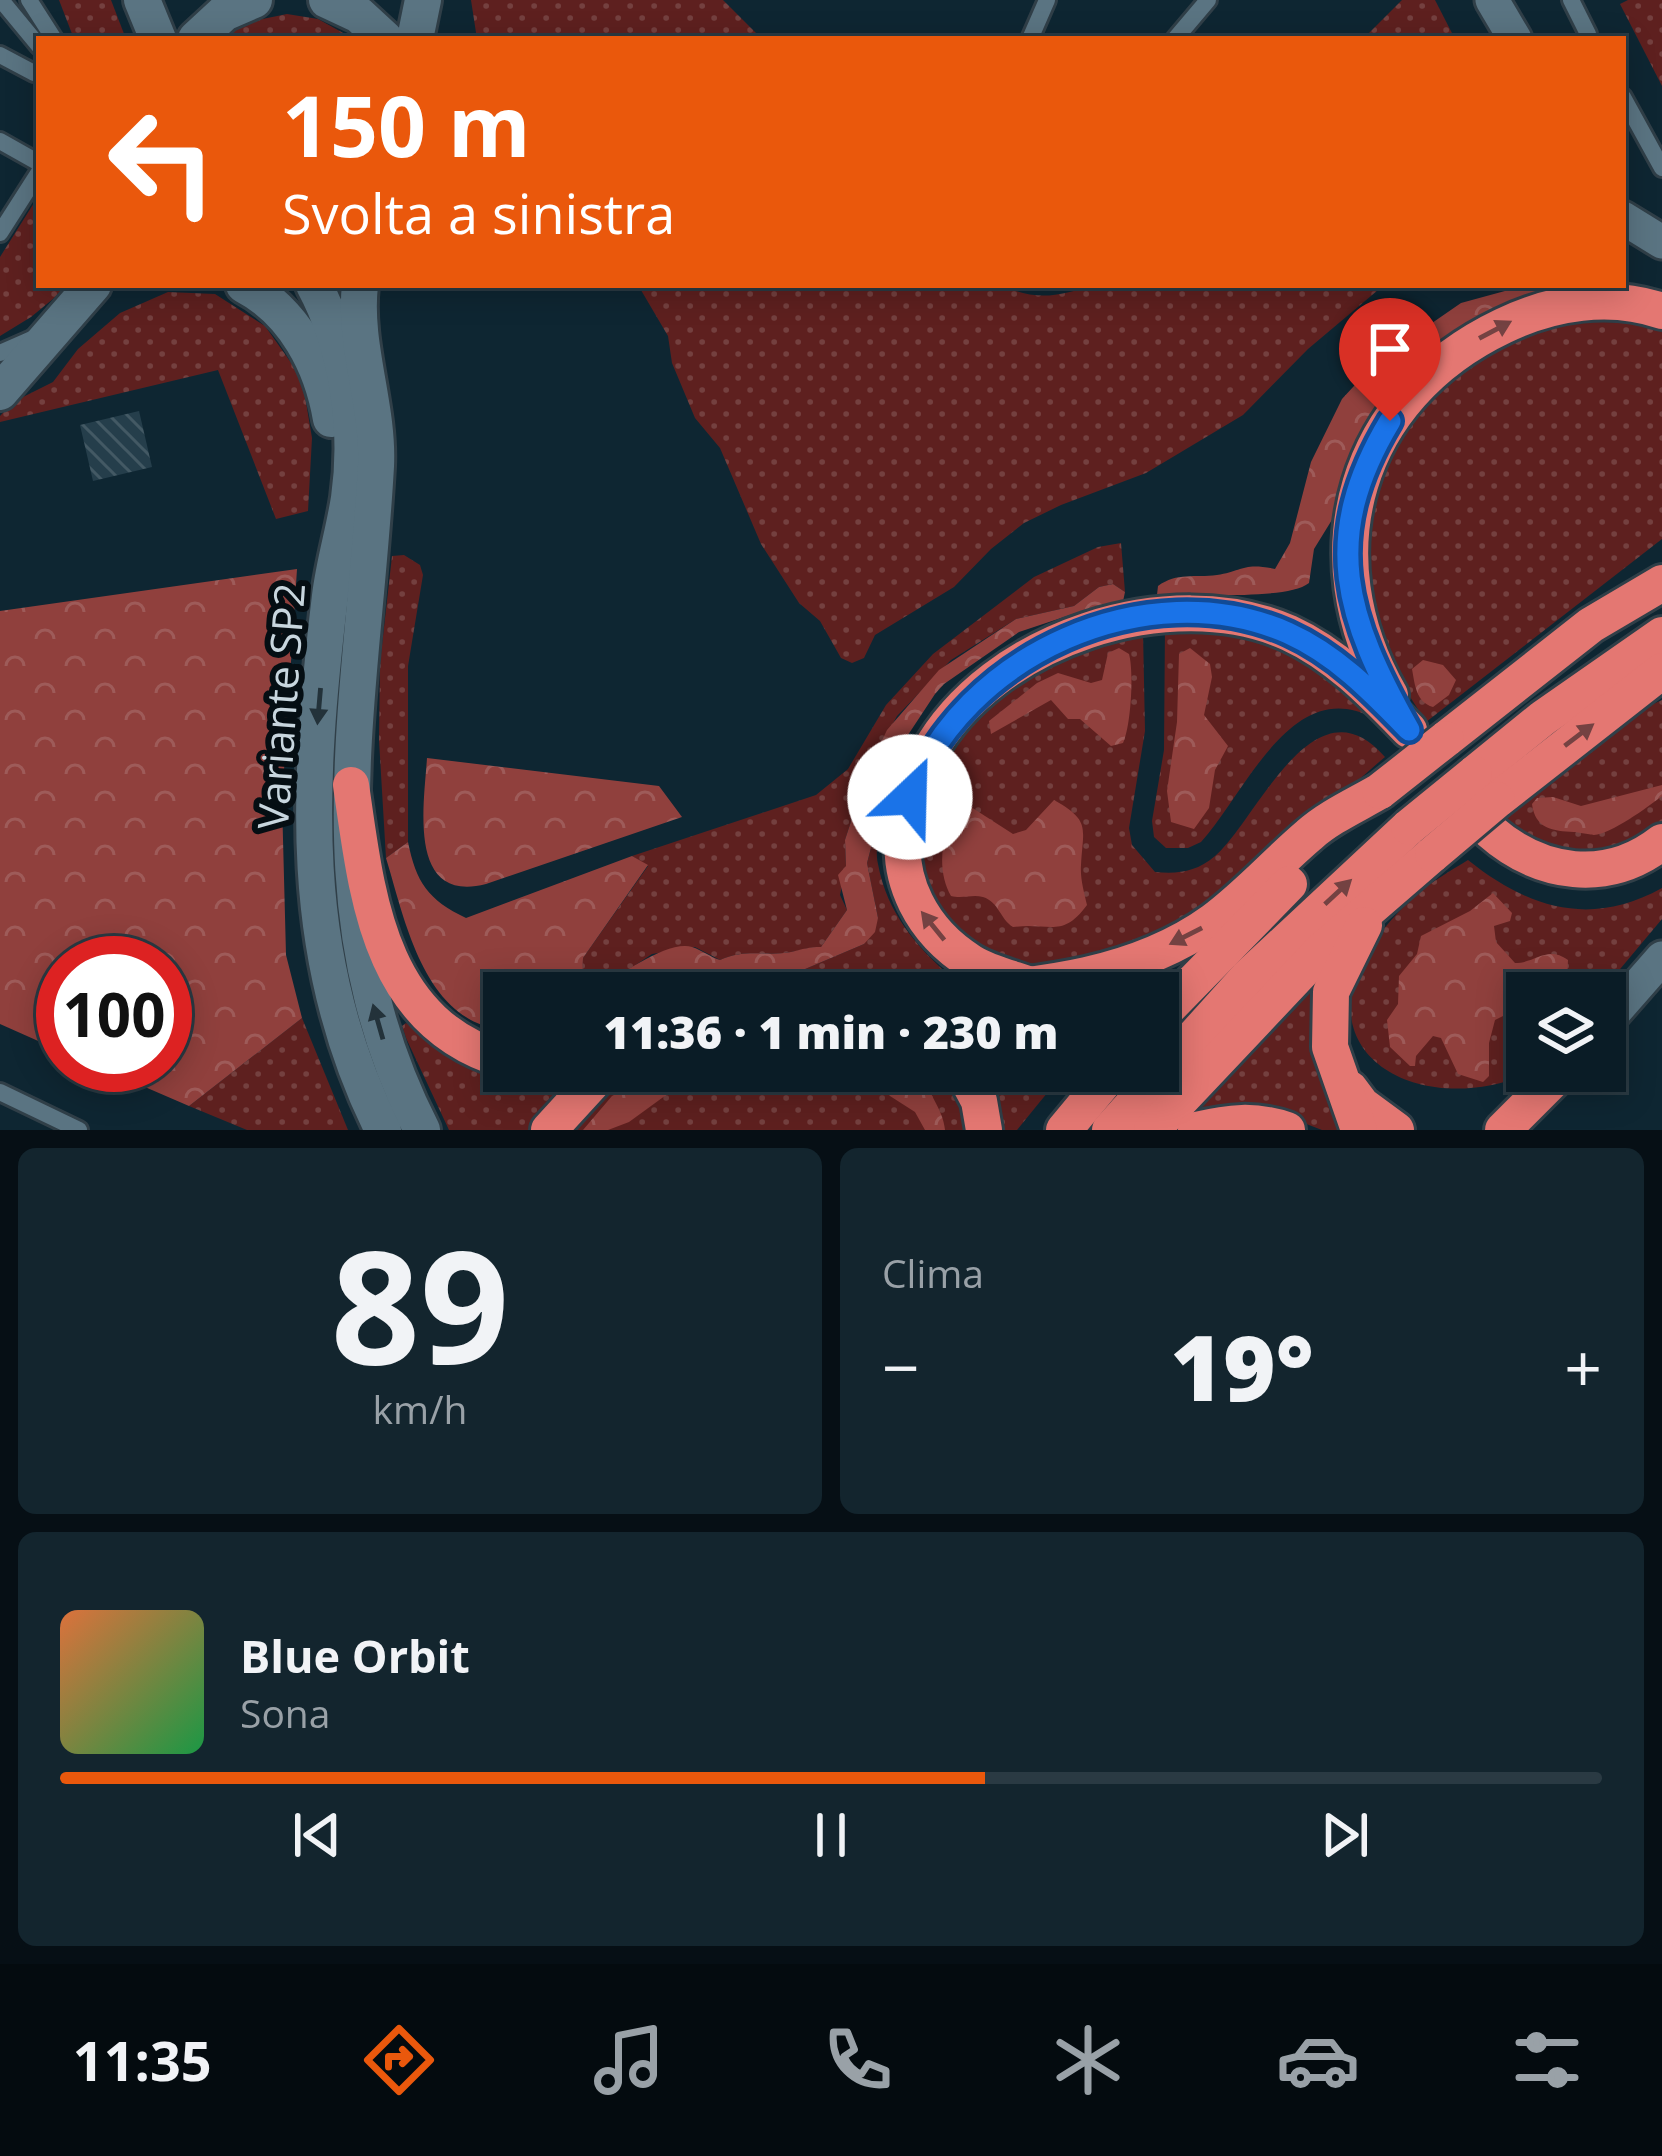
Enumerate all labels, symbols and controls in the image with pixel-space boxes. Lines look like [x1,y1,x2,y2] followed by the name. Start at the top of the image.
[282,67,530,182] text: 150 m
[84,84,240,240] icon: left
[282,176,675,250] text: Svolta a sinistra
[1339,298,1441,421] pin
[1357,316,1423,382] icon: arrive
[1478,321,1512,341] one-way arrow
[243,581,317,831] street label: Variante SP2
[309,688,328,725] one-way arrow
[1563,723,1594,747] one-way arrow
[847,734,973,860] position arrow
[1324,879,1353,906] one-way arrow
[920,911,946,941] one-way arrow
[1169,925,1203,945] one-way arrow
[36,936,192,1092] speed limit sign: 100
[1506,972,1626,1092] map controls
[1506,972,1626,1092] button: layers
[604,1001,1058,1062] text: 11:36 · 1 min · 230 m
[367,1003,386,1040] one-way arrow
[331,1197,509,1410] text: 89
[882,1246,984,1299] text: Clima
[1170,1305,1314,1427] text: 19°
[882,1321,920,1411] text: −
[1564,1321,1602,1411] text: +
[373,1382,467,1435] text: km/h
[240,1625,470,1686] text: Blue Orbit
[240,1686,330,1739] text: Sona
[284,1802,350,1868] icon: previous
[798,1802,864,1868] icon: pause
[1312,1802,1378,1868] icon: next
[357,2018,441,2102] icon: directions
[587,2018,671,2102] icon: music
[816,2018,900,2102] icon: phone
[1046,2018,1130,2102] icon: climate
[1276,2018,1360,2102] icon: car
[1505,2018,1589,2102] icon: filters
[73,2023,212,2097] text: 11:35

